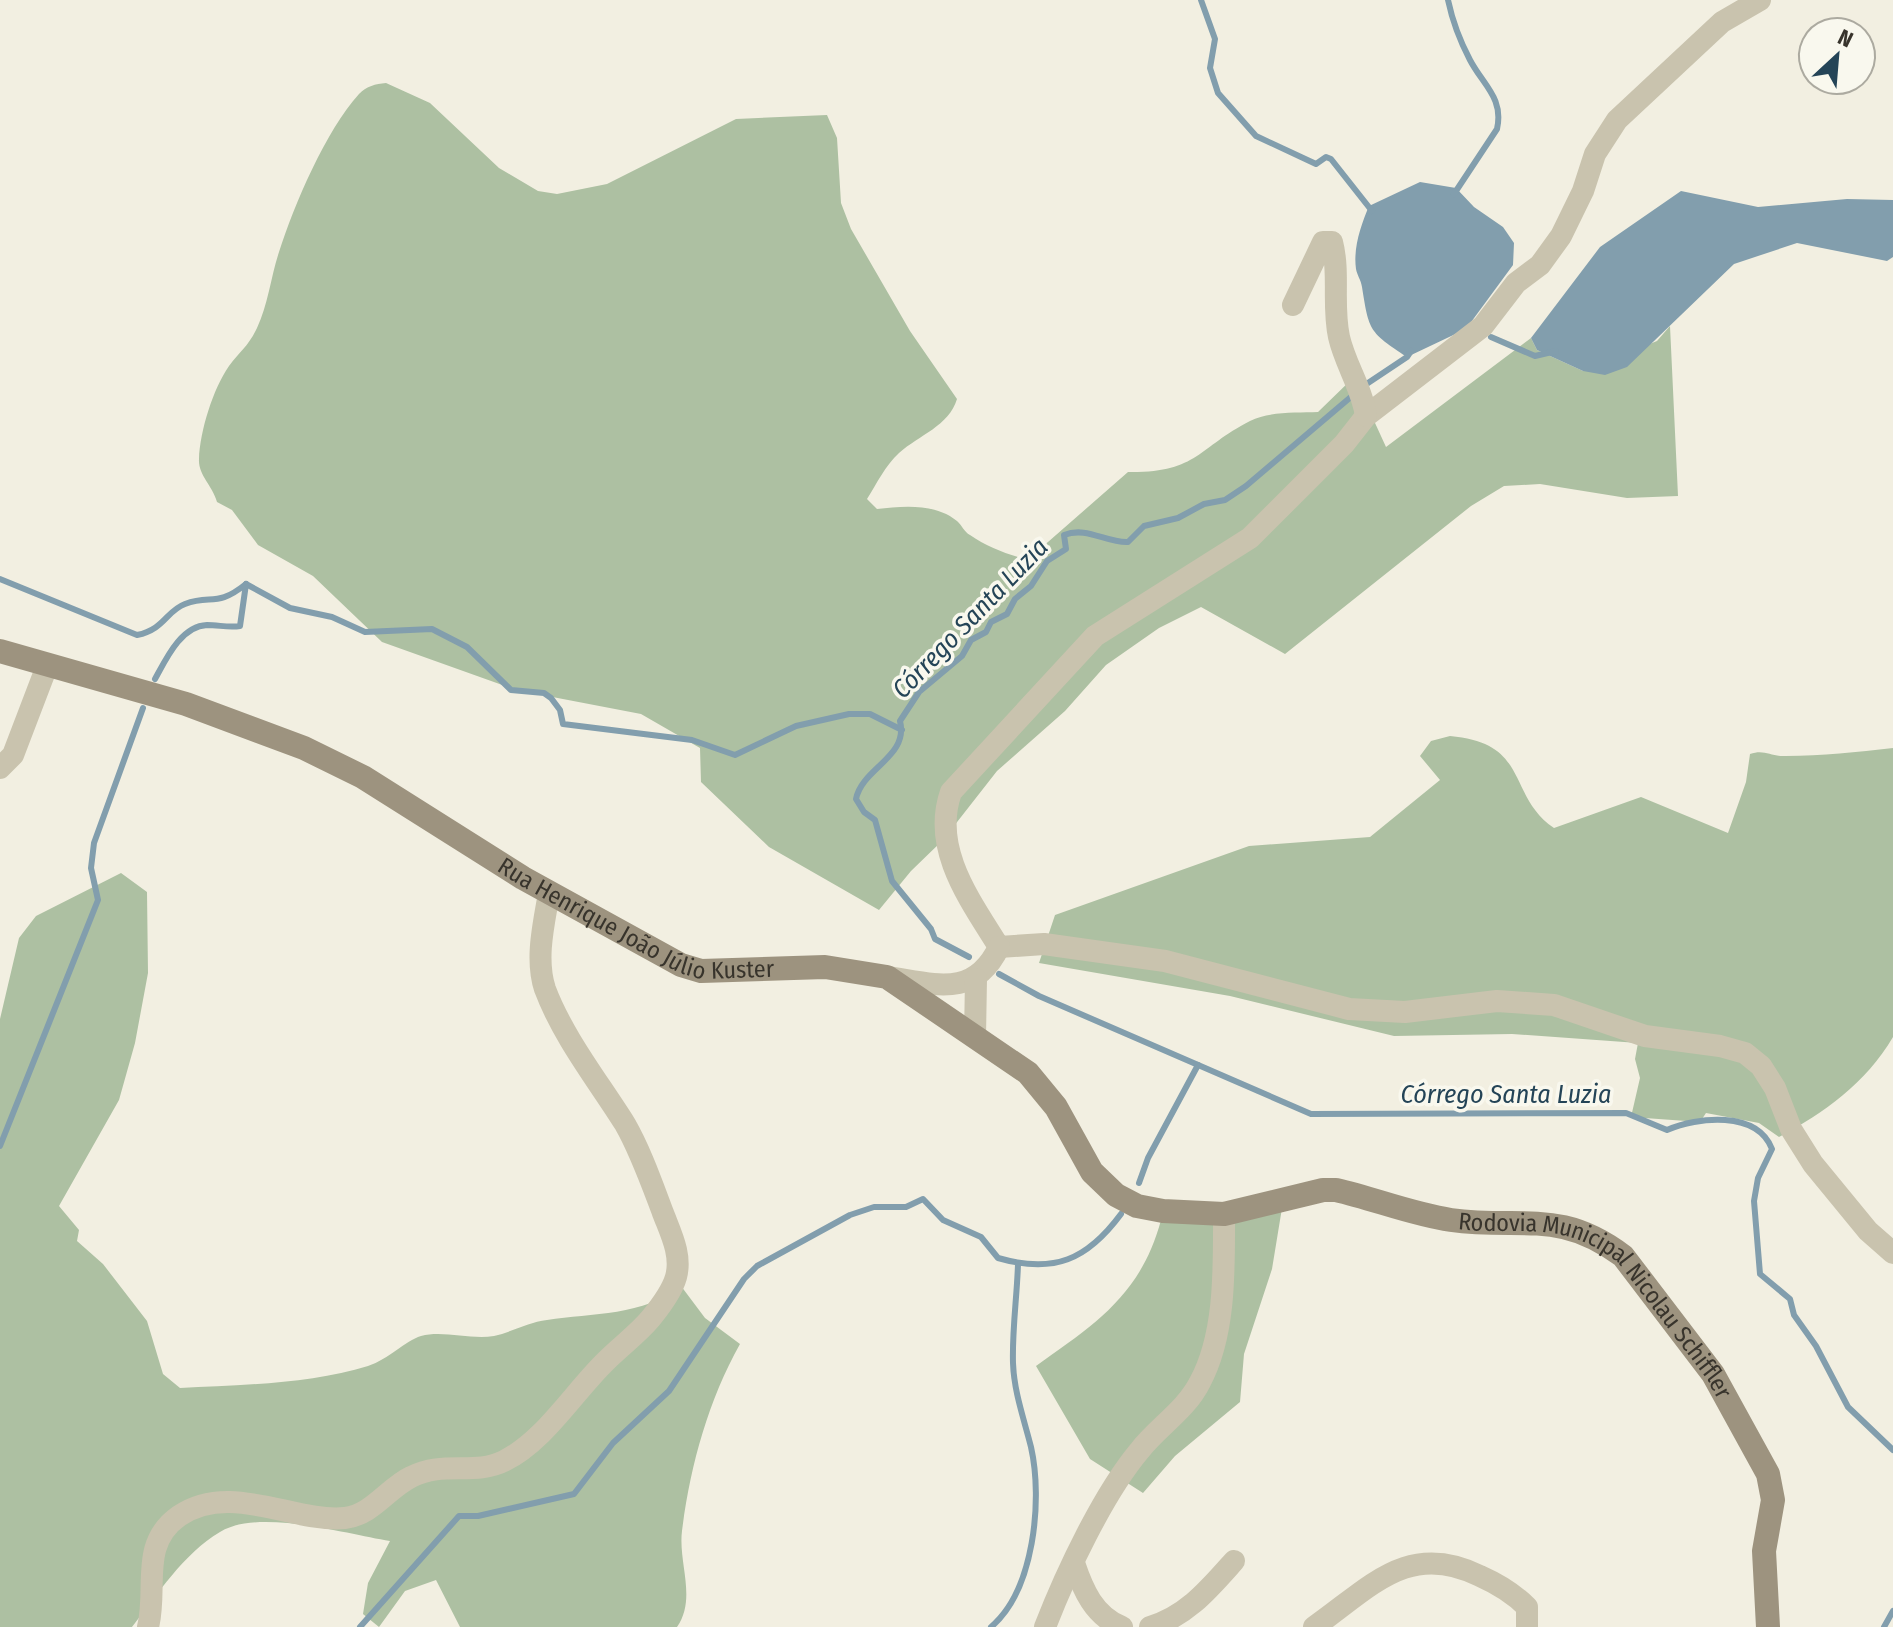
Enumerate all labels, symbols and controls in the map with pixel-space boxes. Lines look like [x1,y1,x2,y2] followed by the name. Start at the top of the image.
[1797,16,1877,96] north arrow
[1834,23,1857,53] text: N
[886,532,1055,705] water label: Córrego Santa Luzia
[493,852,775,986] street label: Rua Henrique João Júlio Kuster
[1401,1079,1611,1110] water label: Córrego Santa Luzia
[1457,1207,1738,1404] street label: Rodovia Municipal Nicolau Schiffler

